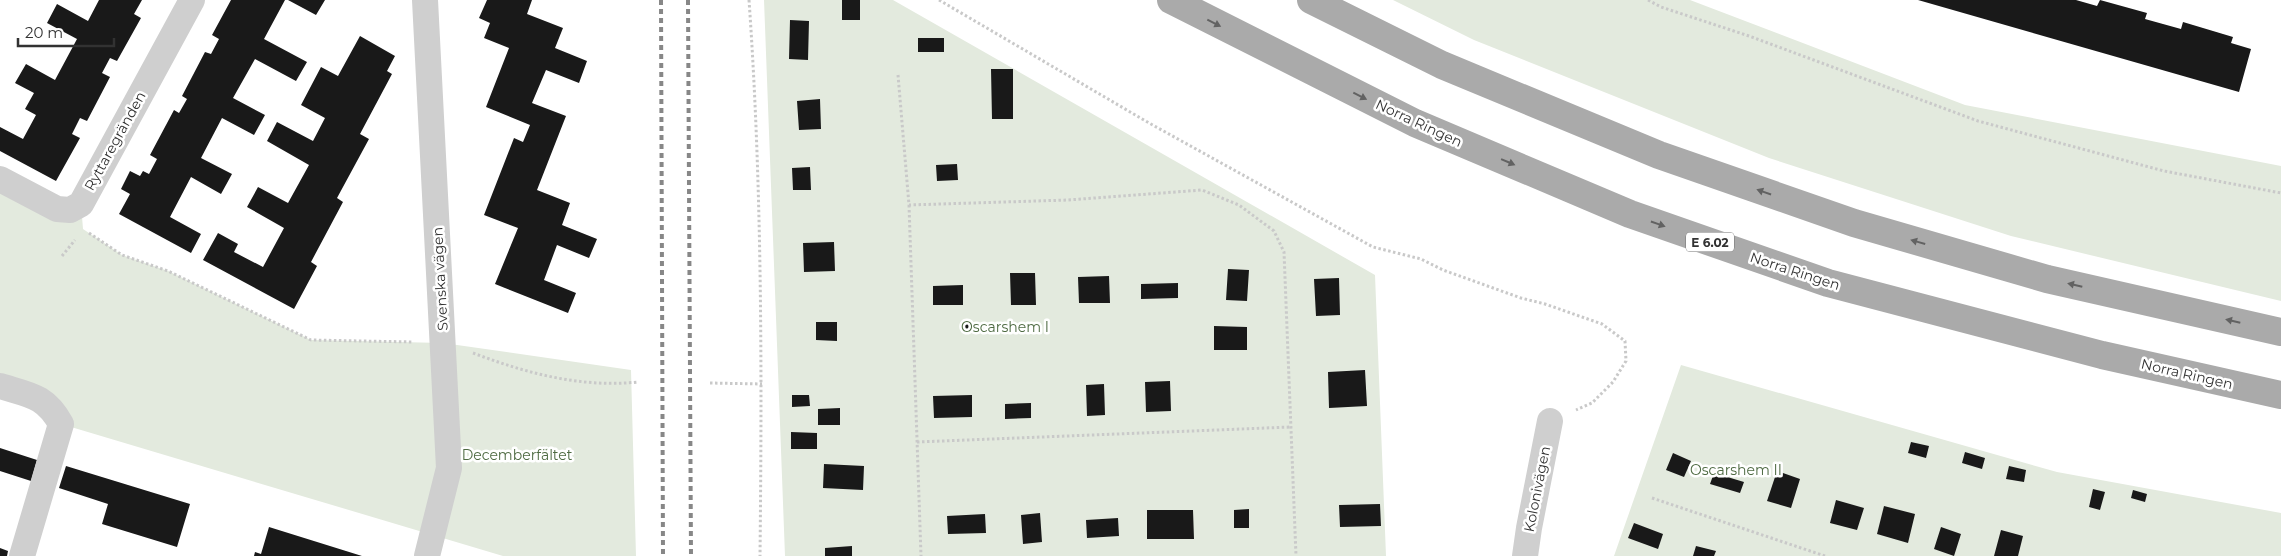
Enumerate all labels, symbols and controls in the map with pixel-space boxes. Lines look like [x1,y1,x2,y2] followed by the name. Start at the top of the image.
[18,15,114,47] scale bar
[1207,19,1221,27] one-way arrow
[25,23,63,42] text: 20 m
[80,88,150,194] street label: Ryttaregränden
[1352,91,1367,100] one-way arrow
[1373,95,1465,151] street label: Norra Ringen
[1501,159,1515,167] one-way arrow
[1756,188,1771,196] one-way arrow
[1651,220,1666,228] one-way arrow
[428,227,452,331] street label: Svenska vägen
[1686,232,1734,252] road number: E 6.02
[1911,237,1926,245] one-way arrow
[1748,248,1842,294] street label: Norra Ringen
[2067,281,2082,289] one-way arrow
[2226,317,2241,325] one-way arrow
[961,318,1049,336] park label: Oscarshem I
[2139,355,2235,393] street label: Norra Ringen
[1520,444,1554,534] street label: Kolonivägen
[462,446,573,464] park label: Decemberfältet
[1690,461,1782,479] park label: Oscarshem II

